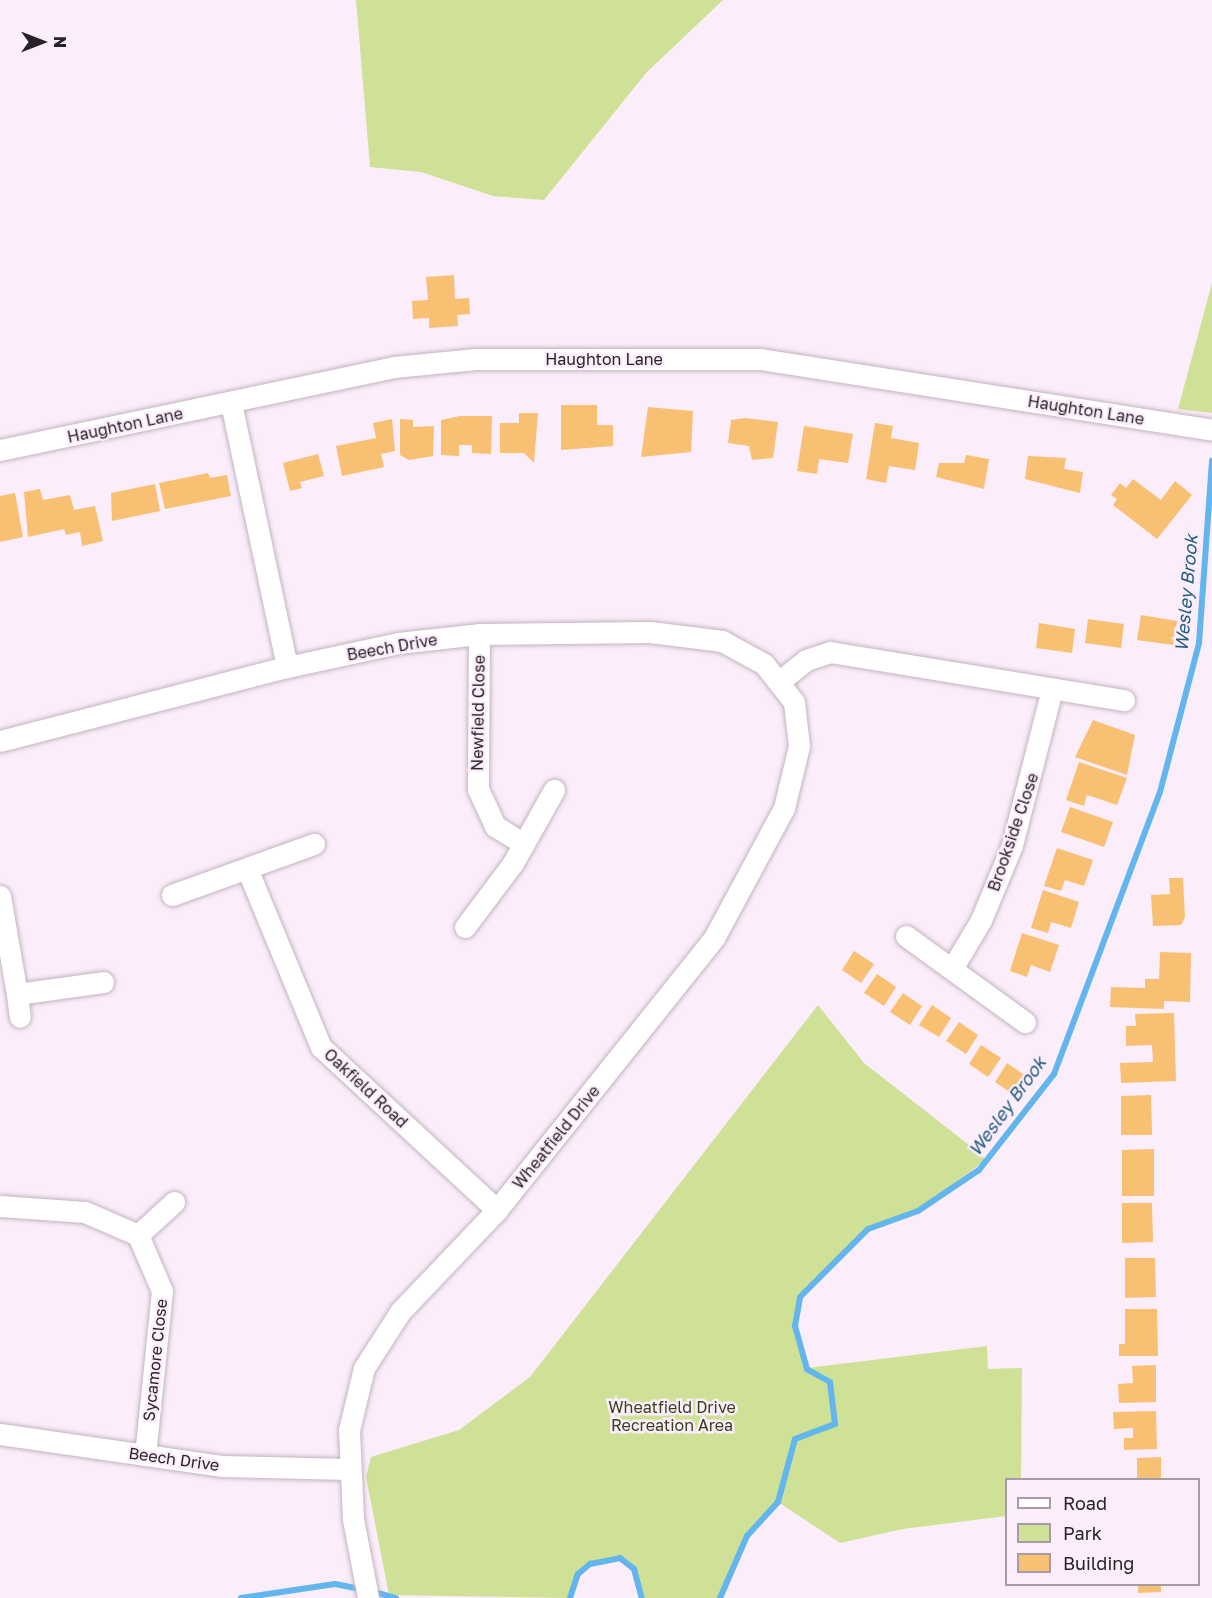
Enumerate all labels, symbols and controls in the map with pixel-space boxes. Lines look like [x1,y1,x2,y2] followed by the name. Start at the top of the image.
[12,12,72,72] north arrow
[50,36,70,48] text: N
[545,349,663,369] street label: Haughton Lane
[1026,391,1146,429] street label: Haughton Lane
[65,403,185,447] street label: Haughton Lane
[1170,534,1202,652] water label: Wesley Brook
[345,630,439,664] street label: Beech Drive
[467,655,489,771] street label: Newfield Close
[984,770,1042,894] street label: Brookside Close
[320,1044,412,1132] street label: Oakfield Road
[964,1052,1050,1160] water label: Wesley Brook
[508,1081,604,1193] street label: Wheatfield Drive
[139,1298,171,1422] street label: Sycamore Close
[608,1397,736,1435] park label: Wheatfield Drive Recreation Area
[127,1443,221,1475] street label: Beech Drive
[1005,1478,1200,1586] legend
[1063,1492,1107,1514] text: Road
[1063,1522,1102,1544] text: Park
[1063,1552,1134,1574] text: Building

